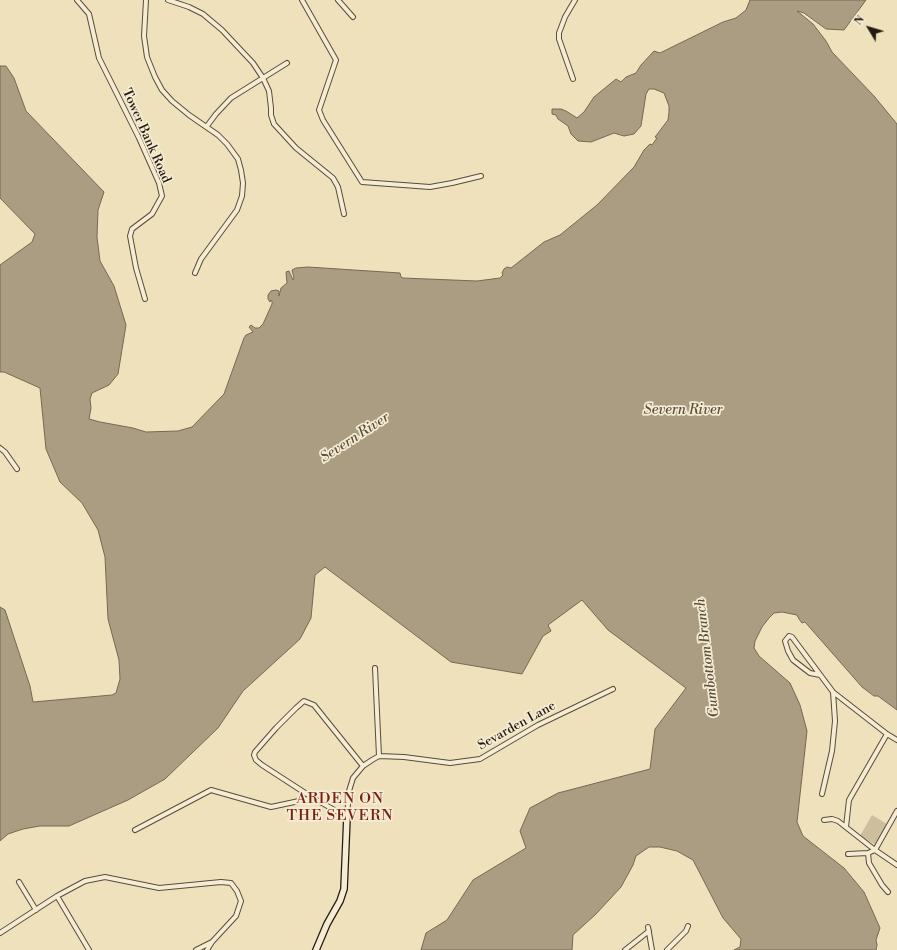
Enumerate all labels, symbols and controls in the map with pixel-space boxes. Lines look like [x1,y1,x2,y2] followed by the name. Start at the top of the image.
[849,8,889,48] north arrow
[851,13,868,28] text: N
[118,86,174,186] street label: Tower Bank Road
[644,403,722,419] water label: Severn River
[317,409,393,467] water label: Severn River
[692,598,724,718] water label: Gumbottom Branch
[475,698,559,754] street label: Sevarden Lane
[287,790,393,825] district label: ARDEN ON THE SEVERN

